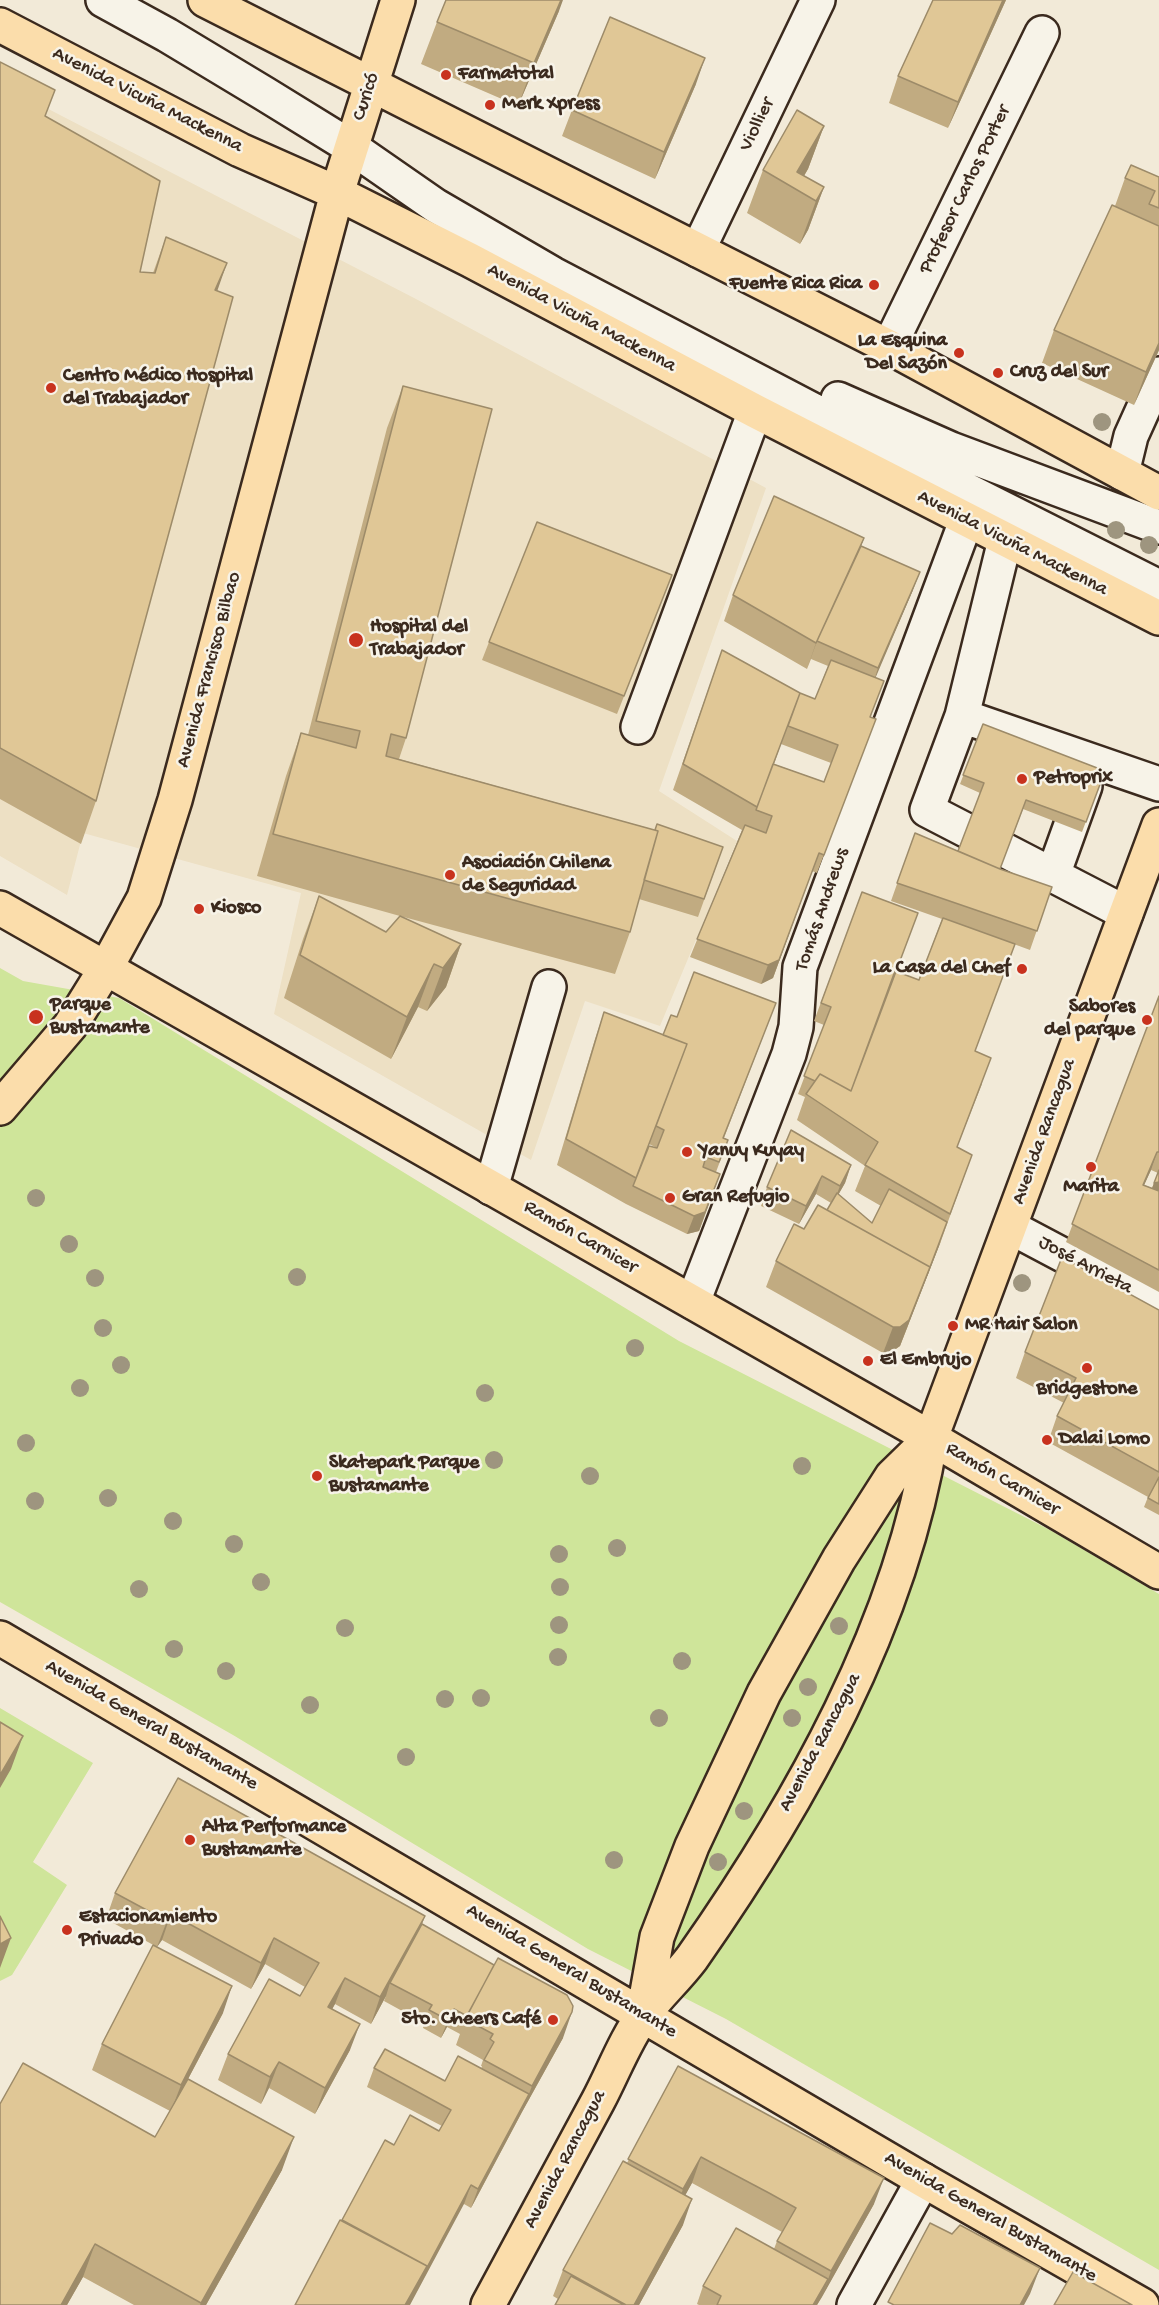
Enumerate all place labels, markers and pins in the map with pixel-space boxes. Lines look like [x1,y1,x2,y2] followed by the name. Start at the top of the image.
[458,63,554,87] place label: Farmatotal
[439,68,453,82] marker: Farmatotal
[502,93,600,117] place label: Merk Xpress
[483,98,497,112] marker: Merk Xpress
[729,273,862,297] place label: Fuente Rica Rica
[867,278,881,292] marker: Fuente Rica Rica
[858,330,947,377] place label: La Esquina Del Sazón
[952,346,966,360] marker: La Esquina Del Sazón
[1010,361,1108,385] place label: Cruz del Sur
[63,365,253,412] place label: Centro Médico Hospital del Trabajador
[991,366,1005,380] marker: Cruz del Sur
[44,381,58,395] marker: Centro Médico Hospital del Trabajador
[370,616,468,663] place label: Hospital del Trabajador
[347,631,365,649] marker: Hospital del Trabajador
[1034,767,1113,791] place label: Petroprix
[1015,772,1029,786] marker: Petroprix
[462,852,611,899] place label: Asociación Chilena de Seguridad
[443,868,457,882] marker: Asociación Chilena de Seguridad
[211,897,261,921] place label: Kiosco
[192,902,206,916] marker: Kiosco
[872,957,1010,981] place label: La Casa del Chef
[1015,962,1029,976] marker: La Casa del Chef
[50,994,150,1041] place label: Parque Bustamante
[1044,996,1135,1043] place label: Sabores del parque
[27,1008,45,1026] marker: Parque Bustamante
[1140,1013,1154,1027] marker: Sabores del parque
[699,1140,804,1164] place label: Yanuy Kuyay
[680,1145,694,1159] marker: Yanuy Kuyay
[1084,1160,1098,1174] marker: Marita
[1063,1176,1119,1200] place label: Marita
[682,1186,789,1210] place label: Gran Refugio
[663,1191,677,1205] marker: Gran Refugio
[965,1314,1077,1338] place label: MR Hair Salon
[946,1319,960,1333] marker: MR Hair Salon
[880,1349,971,1373] place label: El Embrujo
[861,1354,875,1368] marker: El Embrujo
[1080,1361,1094,1375] marker: Bridgestone
[1037,1378,1137,1402] place label: Bridgestone
[1059,1428,1150,1452] place label: Dalai Lomo
[1040,1433,1054,1447] marker: Dalai Lomo
[329,1452,479,1499] place label: Skatepark Parque Bustamante
[310,1469,324,1483] marker: Skatepark Parque Bustamante
[202,1816,346,1863] place label: Alta Performance Bustamante
[183,1833,197,1847] marker: Alta Performance Bustamante
[79,1906,217,1953] place label: Estacionamiento Privado
[60,1923,74,1937] marker: Estacionamiento Privado
[401,2008,541,2032] place label: 5to. Cheers Café
[546,2013,560,2027] marker: 5to. Cheers Café

